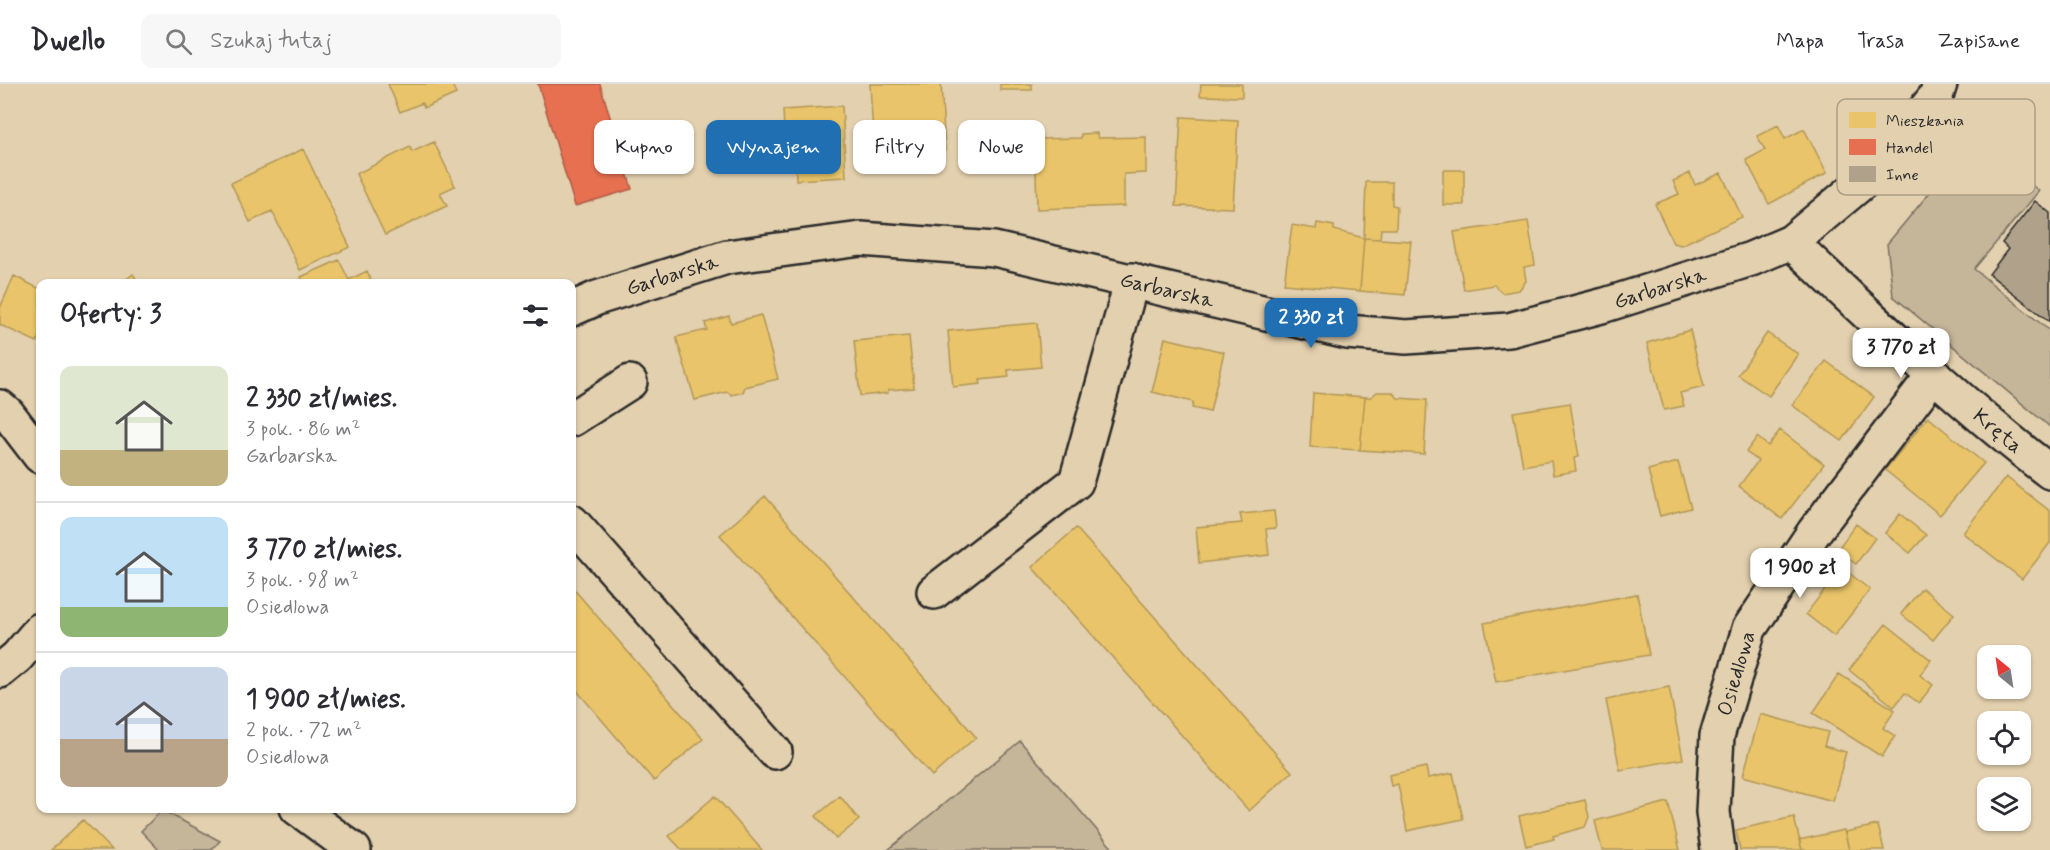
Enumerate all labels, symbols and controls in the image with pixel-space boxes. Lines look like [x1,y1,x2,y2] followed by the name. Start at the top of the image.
[141,14,561,68] search box
[30,23,105,60] text: Dwello
[162,25,195,58] icon: search
[210,27,332,55] text: Szukaj tutaj
[1776,27,1824,55] text: Mapa
[1857,27,1905,55] text: Trasa
[1938,27,2020,55] text: Zapisane
[1837,99,2035,195] legend
[1886,111,1964,132] text: Mieszkania
[594,120,694,174] chip: Kupno
[706,120,841,174] chip: Wynajem
[853,120,946,174] chip: Filtry
[958,120,1045,174] chip: Nowe
[1886,138,1933,159] text: Handel
[1886,165,1919,186] text: Inne
[623,247,722,303] street label: Garbarska
[1610,261,1710,316] street label: Garbarska
[1117,266,1217,315] street label: Garbarska
[60,298,162,332] text: Oferty: 3
[1249,298,1373,349] pin: 2 330 zł
[519,299,552,332] icon: filters
[1278,304,1344,331] text: 2 330 zł
[1839,328,1963,379] pin: 3 770 zł
[1867,334,1935,361] text: 3 770 zł
[246,382,397,416] text: 2 330 zł/mies.
[108,390,180,462] icon: home
[1966,402,2028,460] street label: Kręta
[246,416,360,443] text: 3 pok. · 86 m²
[246,443,337,470] text: Garbarska
[246,533,402,567] text: 3 770 zł/mies.
[108,541,180,613] icon: home
[1738,548,1862,599] pin: 1 900 zł
[1764,554,1836,581] text: 1 900 zł
[246,567,359,594] text: 3 pok. · 98 m²
[246,594,329,621] text: Osiedlowa
[1711,628,1763,719] street label: Osiedlowa
[1977,645,2031,699] north arrow
[1977,645,2031,831] map controls
[246,683,406,717] text: 1 900 zł/mies.
[108,691,180,763] icon: home
[1977,711,2031,765] button: locate
[246,717,362,744] text: 2 pok. · 72 m²
[246,744,329,771] text: Osiedlowa
[1977,777,2031,831] button: layers

